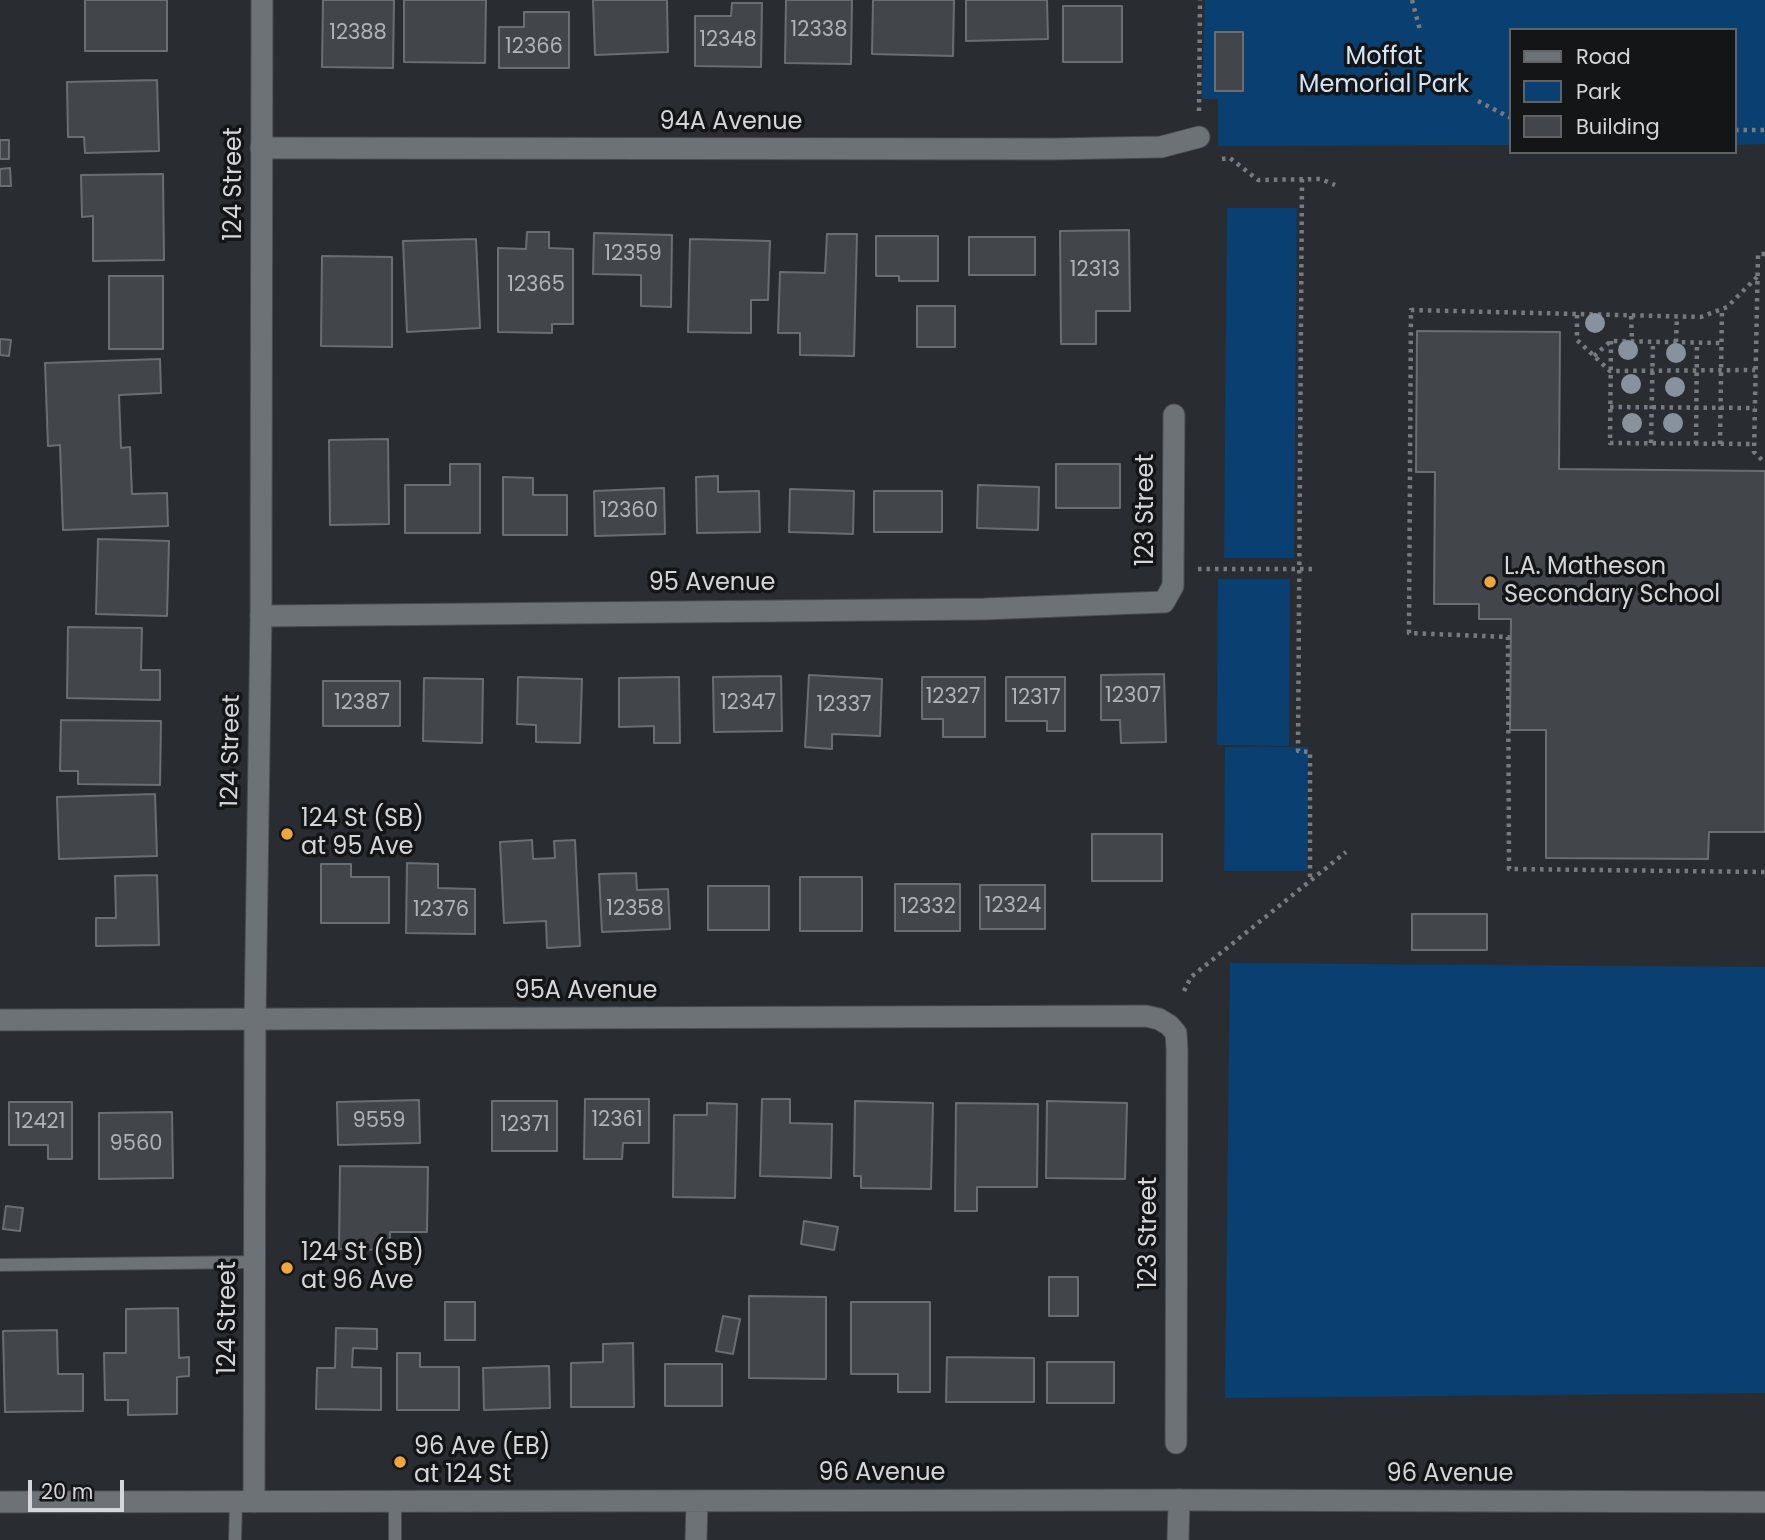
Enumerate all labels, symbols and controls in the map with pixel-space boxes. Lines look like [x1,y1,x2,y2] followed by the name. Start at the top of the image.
[791,18,847,44] house number: 12338
[329,21,387,47] house number: 12388
[699,28,757,54] house number: 12348
[1510,28,1737,154] legend
[505,35,563,61] house number: 12366
[1576,42,1631,71] text: Road
[1299,44,1469,100] park label: Moffat Memorial Park
[1576,77,1621,106] text: Park
[660,109,802,137] street label: 94A Avenue
[1576,112,1660,141] text: Building
[221,127,249,241] street label: 124 Street
[604,242,662,268] house number: 12359
[1070,258,1120,284] house number: 12313
[507,273,565,299] house number: 12365
[1133,454,1161,566] street label: 123 Street
[600,499,658,525] house number: 12360
[1504,554,1720,610] place label: L.A. Matheson Secondary School
[649,570,775,598] street label: 95 Avenue
[1482,574,1498,590] marker: L.A. Matheson Secondary School
[1105,684,1161,710] house number: 12307
[926,685,980,711] house number: 12327
[1011,686,1061,712] house number: 12317
[334,691,390,717] house number: 12387
[720,691,776,717] house number: 12347
[817,693,871,719] house number: 12337
[217,694,247,808] street label: 124 Street
[301,806,424,862] place label: 124 St (SB) at 95 Ave
[279,826,295,842] marker: 124 St (SB) at 95 Ave
[985,894,1041,920] house number: 12324
[900,895,956,921] house number: 12332
[606,897,664,923] house number: 12358
[413,898,469,924] house number: 12376
[515,978,657,1006] street label: 95A Avenue
[591,1108,643,1134] house number: 12361
[353,1109,405,1135] house number: 9559
[15,1110,65,1136] house number: 12421
[500,1113,550,1139] house number: 12371
[110,1132,162,1158] house number: 9560
[1136,1177,1164,1289] street label: 123 Street
[301,1240,424,1296] place label: 124 St (SB) at 96 Ave
[279,1260,295,1276] marker: 124 St (SB) at 96 Ave
[215,1261,243,1375] street label: 124 Street
[414,1434,551,1490] place label: 96 Ave (EB) at 124 St
[392,1454,408,1470] marker: 96 Ave (EB) at 124 St
[819,1460,945,1488] street label: 96 Avenue
[1387,1461,1513,1489] street label: 96 Avenue
[32,1466,128,1510] scale bar
[41,1477,94,1506] text: 20 m

